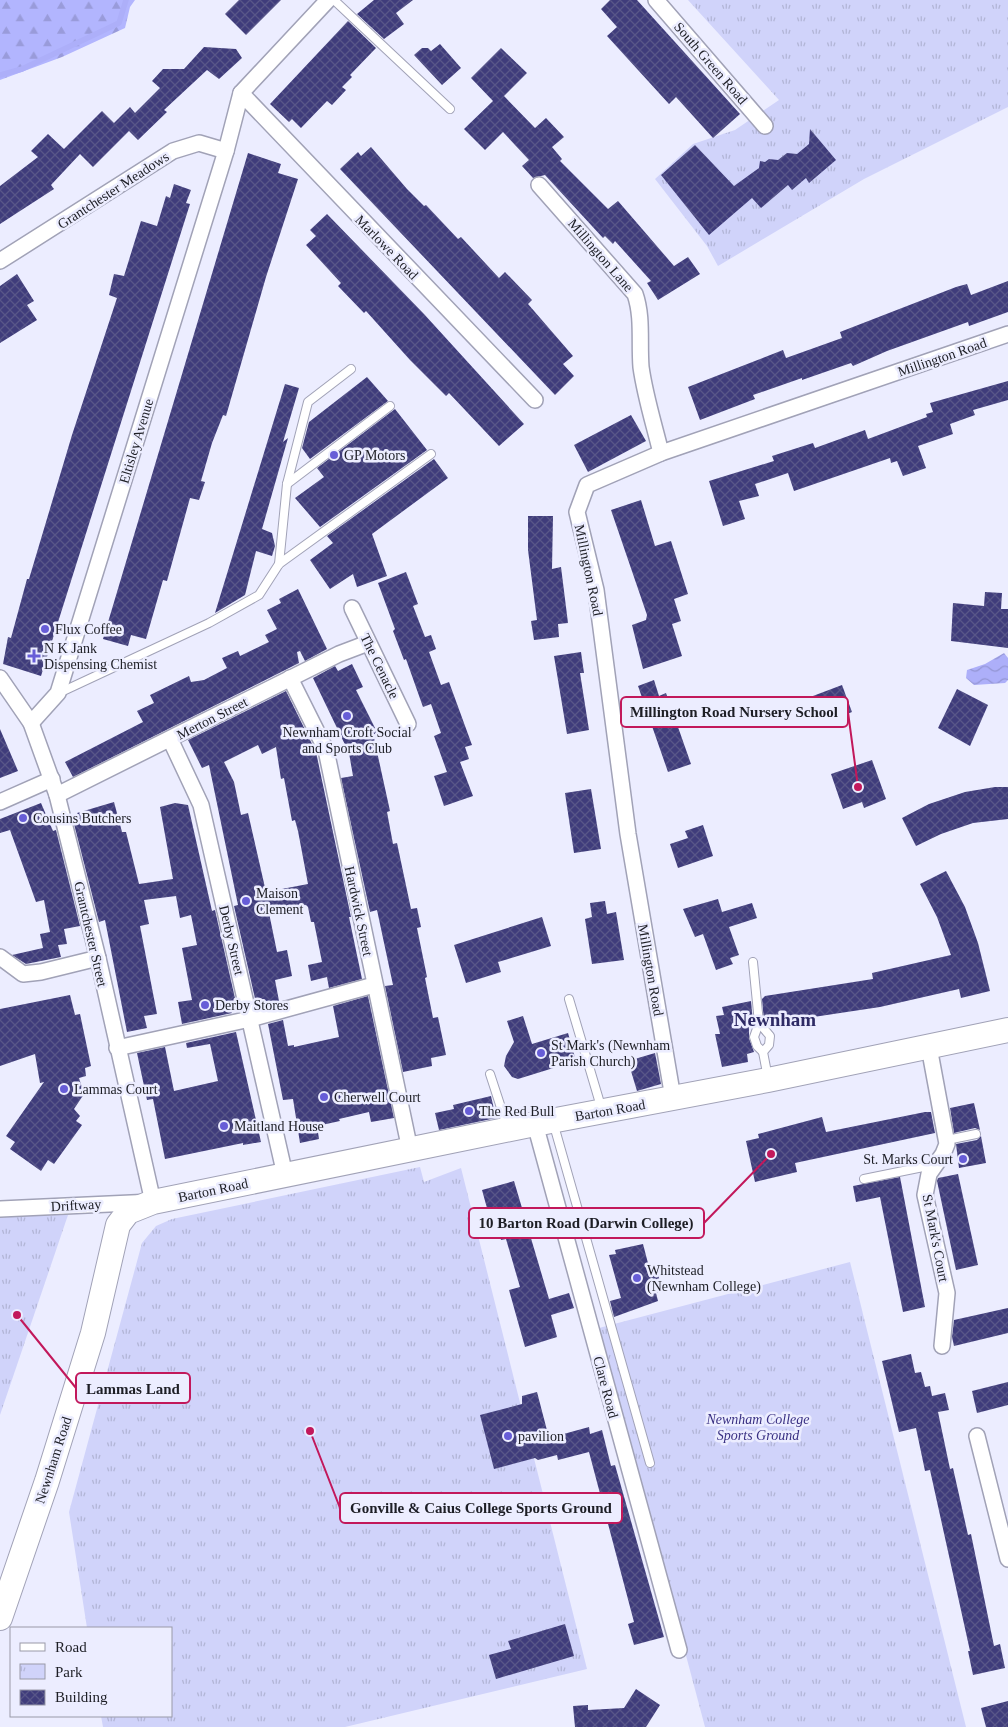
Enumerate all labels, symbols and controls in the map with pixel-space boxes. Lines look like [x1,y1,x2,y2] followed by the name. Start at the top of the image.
[671,19,750,107] street label: South Green Road
[55,149,172,232] street label: Grantchester Meadows
[352,212,421,283] street label: Marlowe Road
[565,216,636,295] street label: Millington Lane
[896,335,989,380] street label: Millington Road
[116,397,157,485] street label: Eltisley Avenue
[344,448,405,463] place label: GP Motors
[328,449,340,461] marker: GP Motors
[572,523,606,617] street label: Millington Road
[55,622,122,637] place label: Flux Coffee
[39,623,51,635] marker: Flux Coffee
[357,631,402,701] street label: The Cenacle
[44,641,157,672] place label: N K Jank Dispensing Chemist
[28,650,40,662] marker: N K Jank Dispensing Chemist
[174,694,250,743] street label: Merton Street
[621,697,848,727] callout: Millington Road Nursery School
[630,704,838,720] text: Millington Road Nursery School
[341,710,353,722] marker: Newnham Croft Social and Sports Club
[282,725,412,756] place label: Newnham Croft Social and Sports Club
[33,811,131,826] place label: Cousins Butchers
[17,812,29,824] marker: Cousins Butchers
[342,865,375,957] street label: Hardwick Street
[71,880,110,988] street label: Grantchester Street
[256,886,304,917] place label: Maison Clement
[240,895,252,907] marker: Maison Clement
[216,904,247,977] street label: Derby Street
[635,923,666,1017] street label: Millington Road
[215,998,289,1013] place label: Derby Stores
[199,999,211,1011] marker: Derby Stores
[734,1009,816,1030] district label: Newnham
[551,1038,670,1070] place label: St Mark's (Newnham Parish Church)
[535,1047,547,1059] marker: St Mark's (Newnham Parish Church)
[74,1082,158,1097] place label: Lammas Court
[58,1083,70,1095] marker: Lammas Court
[334,1090,421,1105] place label: Cherwell Court
[318,1091,330,1103] marker: Cherwell Court
[574,1097,646,1124] street label: Barton Road
[479,1104,555,1119] place label: The Red Bull
[463,1105,475,1117] marker: The Red Bull
[234,1119,324,1134] place label: Maitland House
[218,1120,230,1132] marker: Maitland House
[863,1152,953,1167] place label: St. Marks Court
[957,1153,969,1165] marker: St. Marks Court
[177,1176,249,1205] street label: Barton Road
[920,1193,951,1283] street label: St Mark's Court
[50,1197,102,1214] street label: Driftway
[469,1208,704,1238] callout: 10 Barton Road (Darwin College)
[479,1215,693,1232] text: 10 Barton Road (Darwin College)
[647,1263,761,1295] place label: Whitstead (Newnham College)
[631,1272,643,1284] marker: Whitstead (Newnham College)
[590,1355,621,1420] street label: Clare Road
[76,1373,190,1403] callout: Lammas Land
[86,1381,181,1397] text: Lammas Land
[705,1412,810,1443] park label: Newnham College Sports Ground
[32,1415,75,1506] street label: Newnham Road
[518,1429,564,1444] place label: pavilion
[502,1430,514,1442] marker: pavilion
[340,1493,622,1523] callout: Gonville & Caius College Sports Ground
[350,1500,613,1516] text: Gonville & Caius College Sports Ground
[10,1627,172,1717] legend
[55,1639,87,1655] text: Road
[55,1664,83,1680] text: Park
[55,1689,108,1705] text: Building

